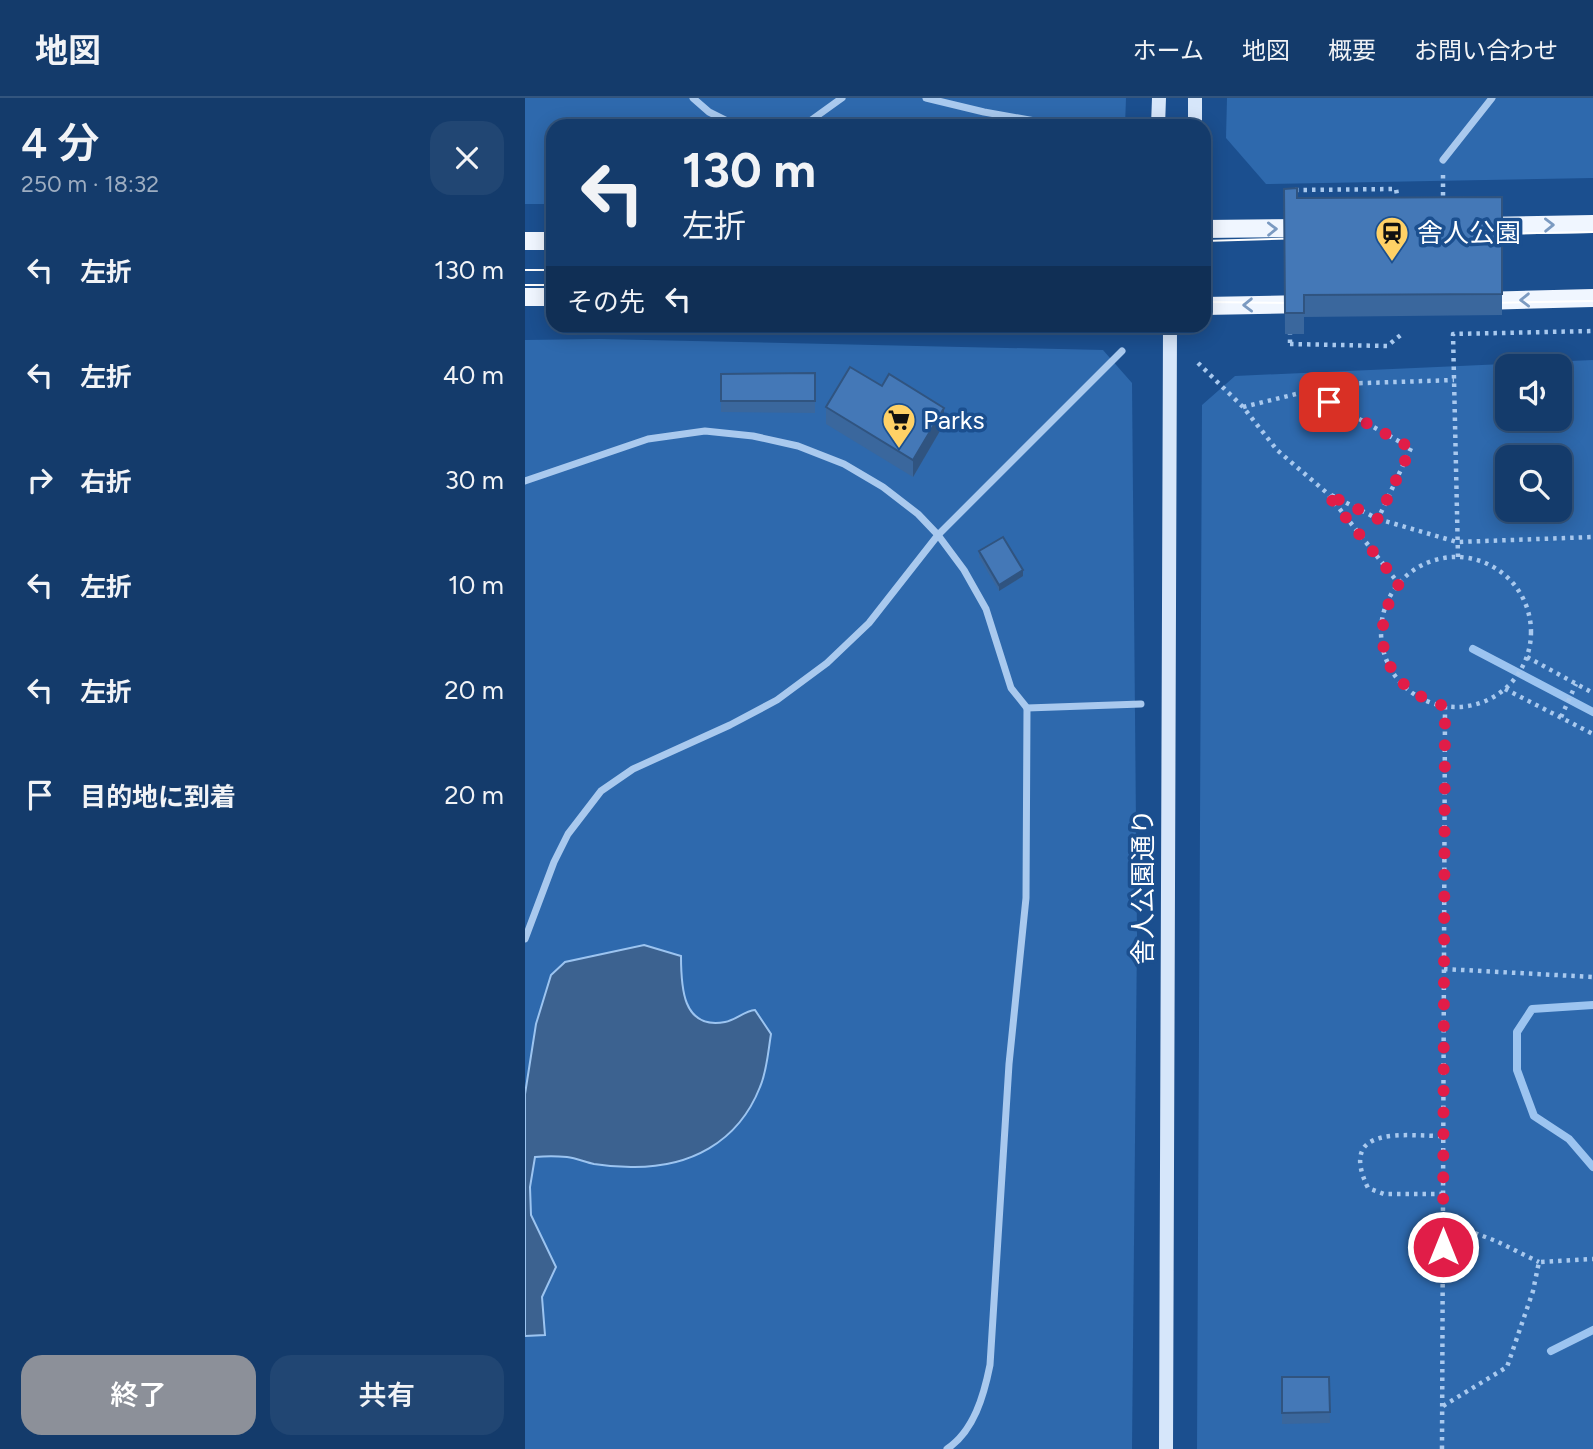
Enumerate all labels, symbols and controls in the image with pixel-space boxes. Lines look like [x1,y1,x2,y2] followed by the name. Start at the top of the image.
[35,31,101,70] text: 地図
[1133,36,1204,65] text: ホーム
[1242,36,1290,65] text: 地図
[1328,36,1376,65] text: 概要
[1414,36,1558,65] text: お問い合わせ
[21,118,100,169] text: 4 分
[430,121,504,195] button: close
[682,140,816,199] text: 130 m
[567,147,658,238] icon: left
[21,170,159,198] text: 250 m · 18:32
[682,207,746,245] text: 左折
[1373,214,1411,263] station icon: 舎人公園
[1417,217,1521,249] place label: 舎人公園
[1544,217,1554,233] one-way arrow
[1267,221,1278,236] one-way arrow
[21,251,59,289] icon: left
[434,254,504,286] text: 130 m
[80,256,132,288] text: 左折
[659,280,697,318] icon: left
[567,286,645,318] text: その先
[1519,292,1530,307] one-way arrow
[1243,297,1253,313] one-way arrow
[1495,354,1572,522] map controls
[1495,354,1572,431] button: sound
[21,356,59,394] icon: left
[443,359,504,391] text: 40 m
[80,361,132,393] text: 左折
[1299,372,1359,432] pin
[1310,383,1348,421] icon: arrive
[880,401,918,450] supermarket icon: Parks
[923,404,985,436] place label: Parks
[1495,445,1572,522] button: search
[21,461,59,499] icon: right
[445,464,504,496] text: 30 m
[80,466,132,498] text: 右折
[21,566,59,604] icon: left
[448,569,504,601] text: 10 m
[80,571,132,603] text: 左折
[21,671,59,709] icon: left
[444,674,504,706] text: 20 m
[80,676,132,708] text: 左折
[21,776,59,814] icon: arrive
[444,779,504,811] text: 20 m
[80,781,236,813] text: 目的地に到着
[1127,809,1159,965] street label: 舎人公園通り
[1406,1210,1480,1284] position arrow
[21,1355,256,1435] button: 終了
[270,1355,504,1435] button: 共有

